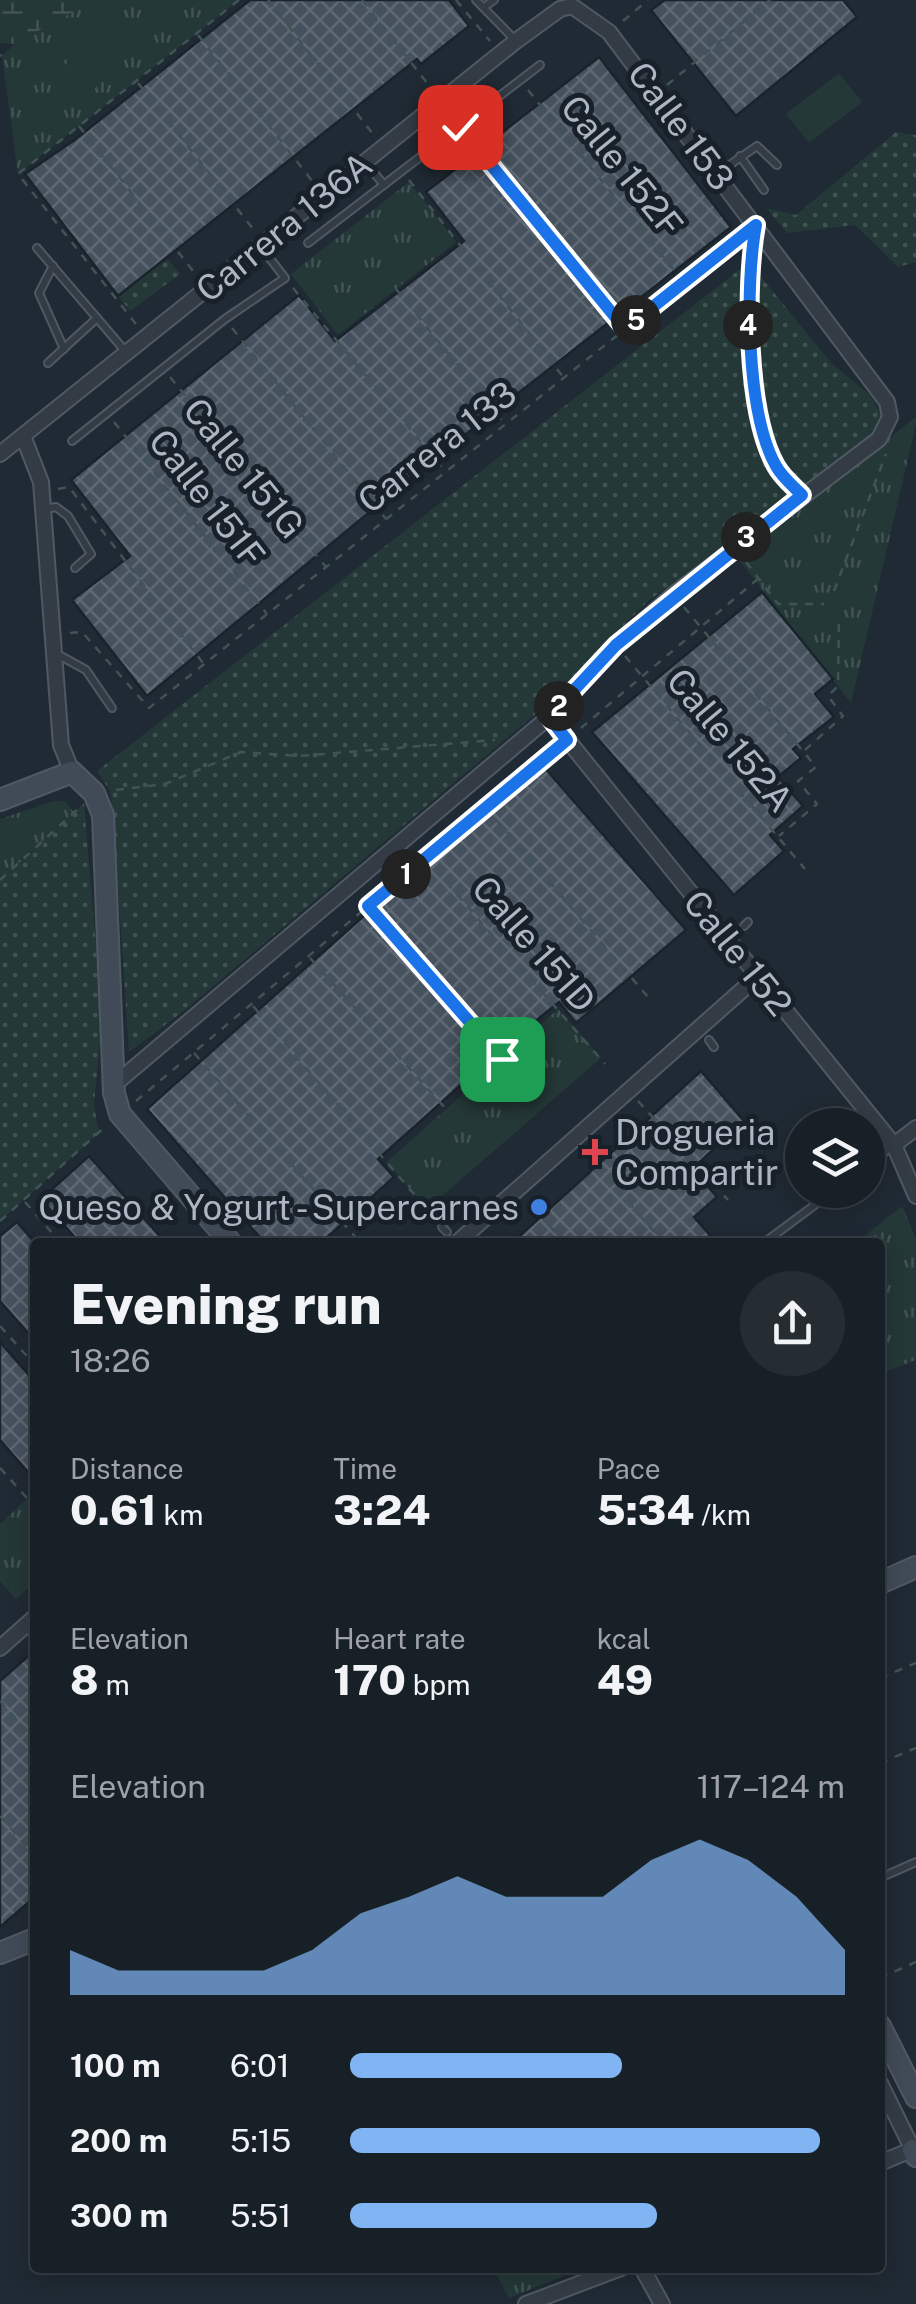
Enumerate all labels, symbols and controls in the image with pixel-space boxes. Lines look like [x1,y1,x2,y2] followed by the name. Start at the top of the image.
[620,54,742,198] street label: Calle 153
[418,85,503,170] pin
[553,87,691,245] street label: Calle 152F
[433,100,488,155] icon: check
[188,144,380,310] street label: Carrera 136A
[611,295,661,345] pin: 5
[723,300,773,350] pin: 4
[627,303,645,336] text: 5
[739,308,757,341] text: 4
[350,373,524,521] street label: Carrera 133
[175,390,313,546] street label: Calle 151G
[141,421,273,575] street label: Calle 151F
[721,512,771,562] pin: 3
[737,520,755,553] text: 3
[659,660,801,820] street label: Calle 152A
[534,681,584,731] pin: 2
[550,689,568,722] text: 2
[381,849,431,899] pin: 1
[400,857,412,890] text: 1
[464,868,604,1020] street label: Calle 151D
[675,882,801,1024] street label: Calle 152
[460,1017,545,1102] pin
[475,1032,530,1087] icon: arrive
[785,1108,885,1208] map controls
[785,1108,885,1208] button: layers
[615,1112,778,1193] place label: Drogueria Compartir
[584,1141,606,1163] marker: Drogueria Compartir
[38,1187,519,1228] place label: Queso & Yogurt - Supercarnes
[528,1196,550,1218] marker: Queso & Yogurt - Supercarnes
[740,1271,845,1376] button: share
[70,1272,382,1336] text: Evening run
[70,1342,151,1379] text: 18:26
[70,1452,184,1485] text: Distance
[333,1452,397,1485] text: Time
[597,1452,661,1485] text: Pace
[70,1485,157,1534] text: 0.61
[333,1485,430,1534] text: 3:24
[597,1485,694,1534] text: 5:34
[157,1498,203,1531] text: km
[694,1498,751,1531] text: /km
[70,1622,189,1655] text: Elevation
[333,1622,466,1655] text: Heart rate
[597,1622,651,1655] text: kcal
[70,1655,99,1704] text: 8
[333,1655,406,1704] text: 170
[597,1655,653,1704] text: 49
[99,1668,130,1701] text: m
[406,1668,470,1701] text: bpm
[70,1768,206,1805] text: Elevation
[697,1768,845,1805] text: 117–124 m
[70,2047,161,2084] text: 100 m
[230,2047,290,2084] text: 6:01
[70,2122,167,2159] text: 200 m
[230,2122,291,2159] text: 5:15
[70,2197,168,2234] text: 300 m
[230,2197,291,2234] text: 5:51

